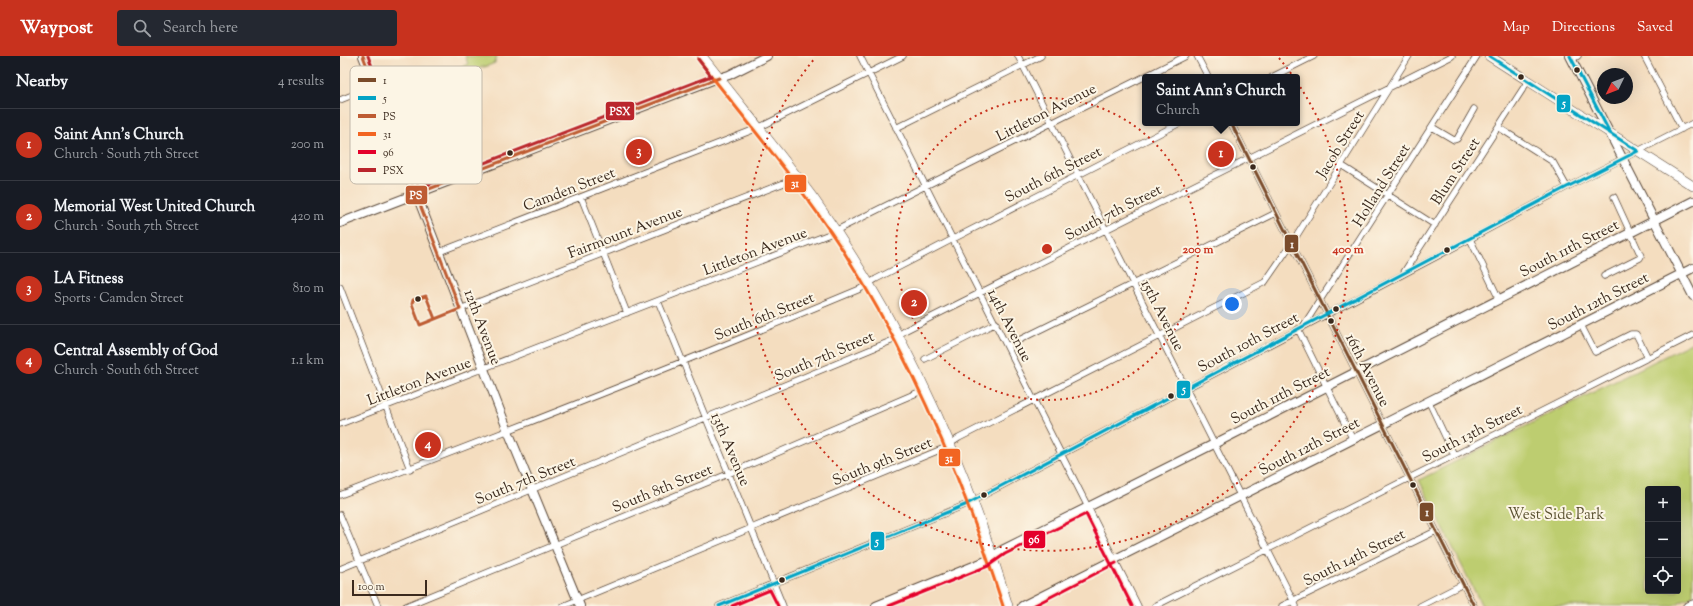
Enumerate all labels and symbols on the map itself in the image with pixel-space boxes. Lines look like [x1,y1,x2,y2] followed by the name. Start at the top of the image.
[1572,65,1582,75] unlabelled marker
[350,66,482,184] legend
[1597,68,1633,104] north arrow
[1516,72,1526,82] unlabelled marker
[383,73,387,89] text: 1
[993,79,1100,148] street label: Littleton Avenue
[382,91,387,107] text: 5
[1556,94,1571,113] line badge: 5
[1561,96,1566,112] text: 5
[605,101,635,121] line badge: PSX
[609,104,631,120] text: PSX
[1312,107,1370,183] street label: Jacob Street
[383,109,396,125] text: PS
[383,127,391,143] text: 31
[1427,134,1486,210] street label: Blum Street
[626,137,652,167] pin: 3
[1208,139,1234,169] pin: 1
[1348,140,1416,231] street label: Holland Street
[1002,142,1106,209] street label: South 6th Street
[383,145,394,161] text: 96
[505,148,515,158] unlabelled marker
[1248,162,1258,172] unlabelled marker
[383,163,405,179] text: PSX
[520,163,619,218] street label: Camden Street
[784,174,807,193] line badge: 31
[791,176,799,192] text: 31
[1062,180,1166,247] street label: South 7th Street
[405,185,428,205] line badge: PS
[409,188,423,204] text: PS
[565,202,686,265] street label: Fairmount Avenue
[1516,215,1623,283] street label: South 11th Street
[700,223,811,282] street label: Littleton Avenue
[1284,234,1299,253] line badge: 1
[1289,237,1294,253] text: 1
[1183,241,1213,259] text: 200 m
[1331,241,1364,259] text: 400 m
[1040,242,1054,256] centre of rings
[1442,245,1452,255] unlabelled marker
[1545,268,1653,337] street label: South 12th Street
[1135,276,1189,355] street label: 15th Avenue
[981,285,1036,366] street label: 14th Avenue
[458,287,506,368] street label: 12th Avenue
[711,288,818,347] street label: South 6th Street
[901,288,927,318] pin: 2
[413,294,423,304] unlabelled marker
[1222,294,1242,314] your location
[1331,304,1341,314] unlabelled marker
[1195,308,1303,379] street label: South 10th Street
[1326,316,1336,326] unlabelled marker
[772,327,878,388] street label: South 7th Street
[1339,330,1394,411] street label: 16th Avenue
[364,353,475,412] street label: Littleton Avenue
[1227,362,1334,430] street label: South 11th Street
[1176,380,1191,399] line badge: 5
[1181,382,1186,398] text: 5
[1166,391,1176,401] unlabelled marker
[1419,400,1526,469] street label: South 13th Street
[705,409,755,490] street label: 13th Avenue
[1256,413,1364,482] street label: South 12th Street
[415,430,441,460] pin: 4
[829,433,936,492] street label: South 9th Street
[938,448,961,467] line badge: 31
[945,451,953,467] text: 31
[472,452,579,511] street label: South 7th Street
[609,460,716,519] street label: South 8th Street
[1408,480,1418,490] unlabelled marker
[979,490,989,500] unlabelled marker
[1419,502,1434,522] line badge: 1
[1424,505,1429,521] text: 1
[1508,505,1604,526] park label: West Side Park
[1300,525,1409,592] street label: South 14th Street
[1023,530,1046,549] line badge: 96
[870,531,885,551] line badge: 5
[1029,532,1040,548] text: 96
[874,534,879,550] text: 5
[777,575,787,585] unlabelled marker
[352,578,427,597] scale bar

